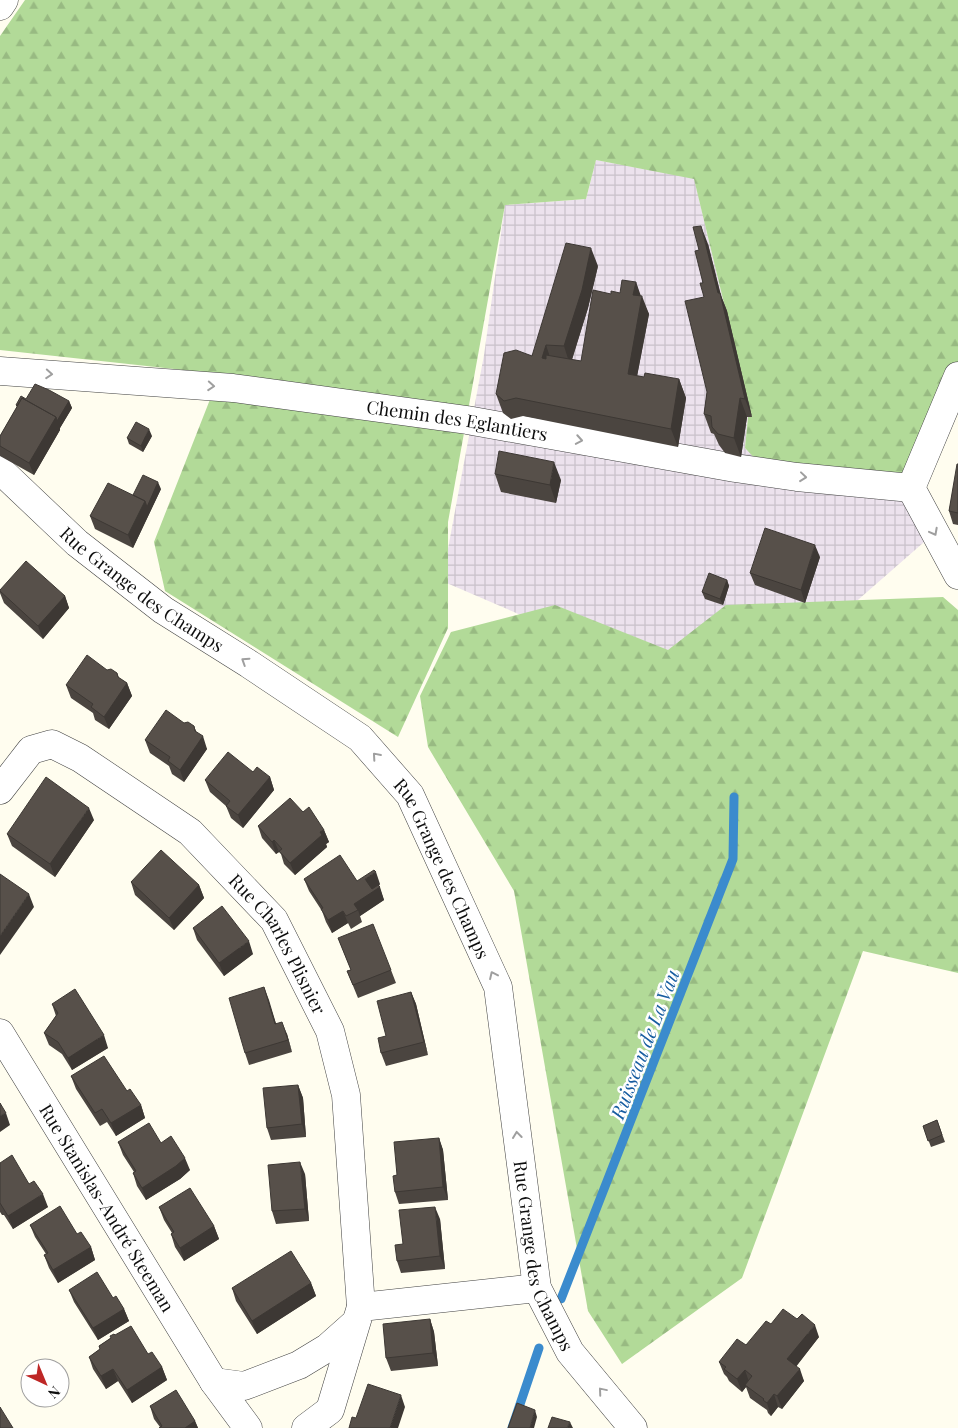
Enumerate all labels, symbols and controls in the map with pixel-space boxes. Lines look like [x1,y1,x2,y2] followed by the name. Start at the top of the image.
[45,369,53,380] one-way arrow
[207,380,215,391] one-way arrow
[365,394,549,446] street label: Chemin des Eglantiers
[575,434,584,445] one-way arrow
[799,471,807,482] one-way arrow
[55,521,228,657] street label: Rue Grange des Champs
[928,526,938,535] one-way arrow
[241,658,250,668] one-way arrow
[373,753,382,762] one-way arrow
[389,773,495,963] street label: Rue Grange des Champs
[224,868,332,1018] street label: Rue Charles Plisnier
[603,966,684,1123] water label: Ruisseau de La Vau
[489,971,499,980] one-way arrow
[34,1099,180,1317] street label: Rue Stanislas-André Steeman
[513,1131,523,1140] one-way arrow
[509,1159,579,1355] street label: Rue Grange des Champs
[20,1358,70,1408] north arrow
[44,1382,65,1403] text: N
[599,1387,608,1396] one-way arrow

